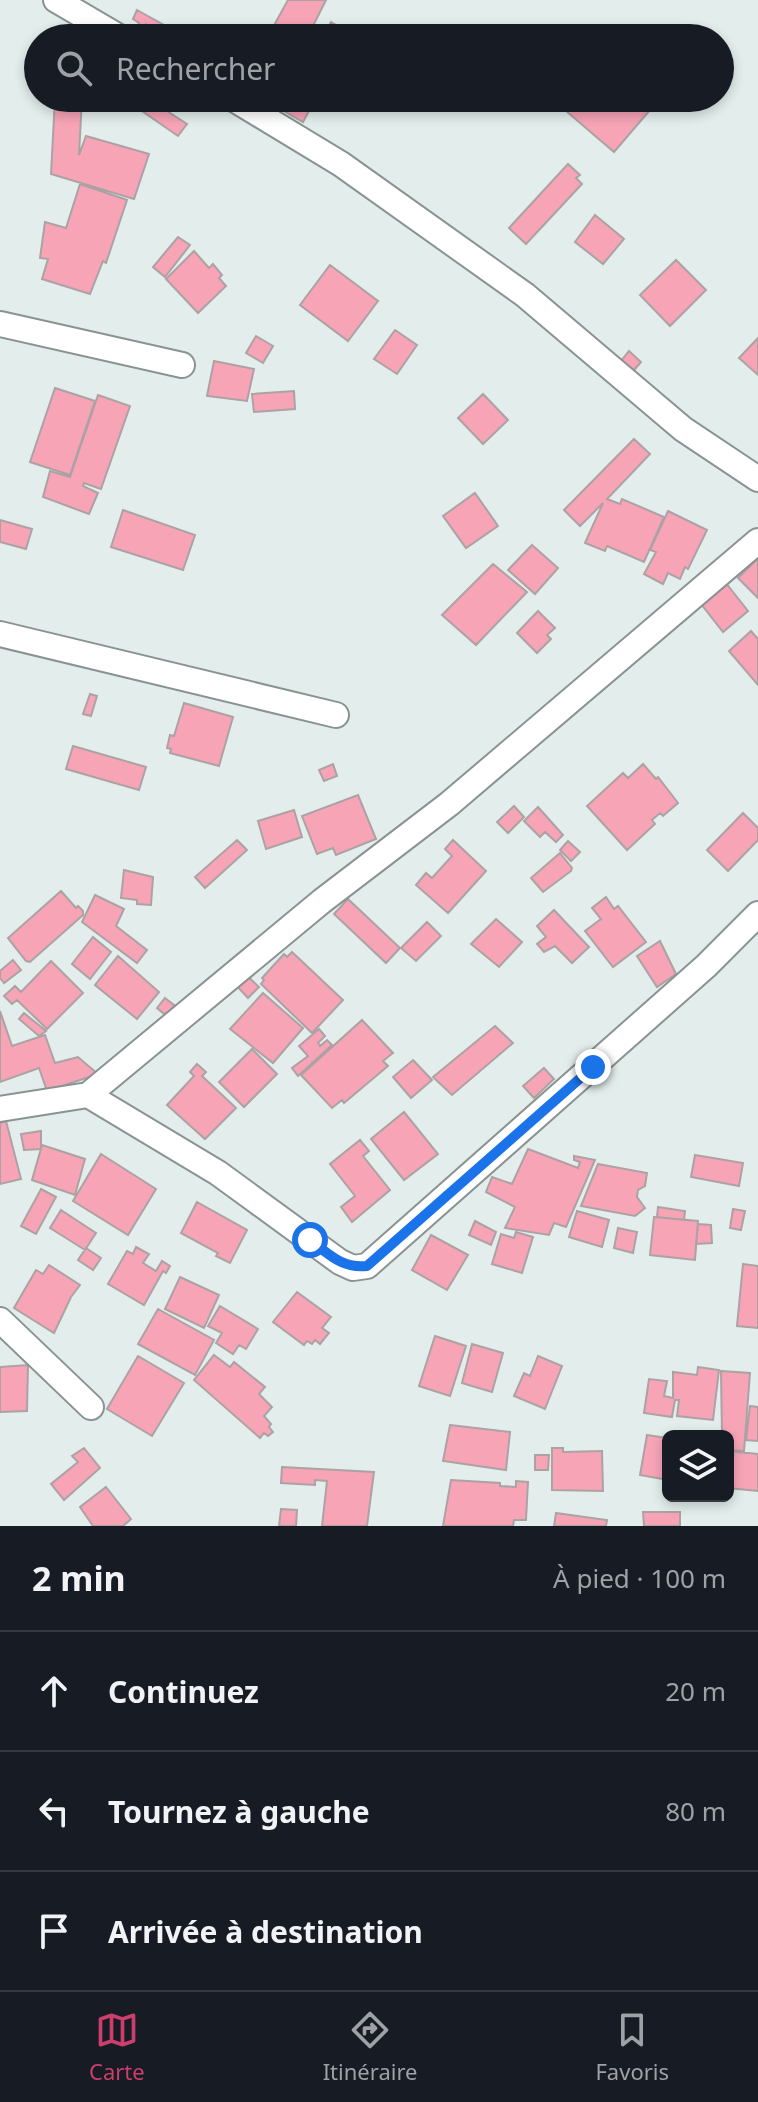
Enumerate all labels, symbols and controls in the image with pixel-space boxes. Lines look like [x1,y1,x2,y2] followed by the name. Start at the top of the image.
[24,24,734,112] search box
[52,46,96,90] icon: search
[116,48,275,89] text: Rechercher
[575,1049,611,1085] route end
[292,1222,328,1258] route start
[662,1430,734,1502] map controls
[662,1430,734,1502] button: layers
[32,1555,126,1601] text: 2 min
[553,1560,726,1596] text: À pied · 100 m
[32,1669,76,1713] icon: ahead
[108,1671,259,1712] text: Continuez
[665,1673,726,1709] text: 20 m
[32,1789,76,1833] icon: left
[108,1791,370,1832] text: Tournez à gauche
[665,1793,726,1829] text: 80 m
[32,1909,76,1953] icon: arrive
[108,1911,423,1952] text: Arrivée à destination
[89,2008,145,2086] tab: Carte
[323,2008,417,2086] tab: Itinéraire
[595,2008,669,2086] tab: Favoris

